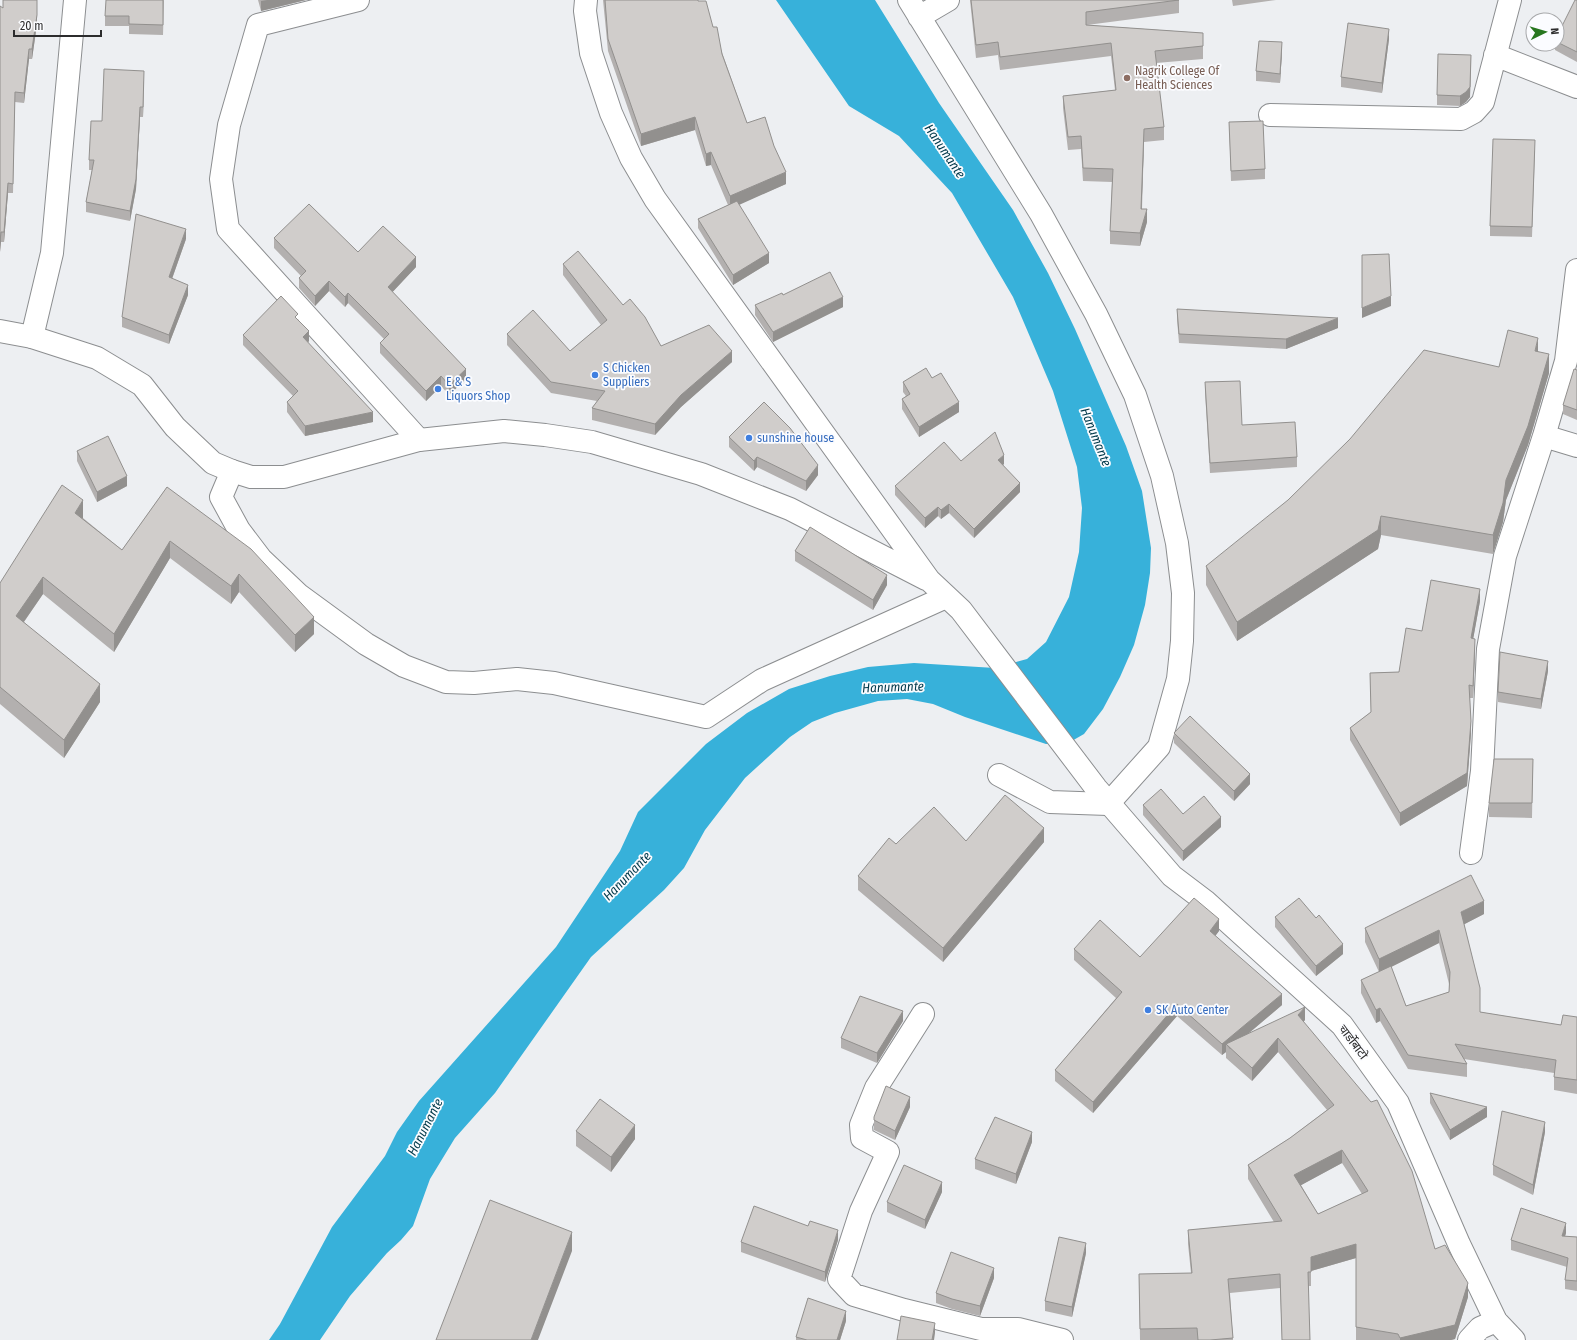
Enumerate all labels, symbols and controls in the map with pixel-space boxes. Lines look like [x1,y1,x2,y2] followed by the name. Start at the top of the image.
[14,12,101,38] scale bar
[1525,12,1565,52] north arrow
[20,19,44,33] text: 20 m
[1548,27,1561,35] text: N
[1135,64,1220,92] place label: Nagrik College Of Health Sciences
[1122,73,1132,83] marker: Nagrik College Of Health Sciences
[922,121,968,181] water label: Hanumante
[603,361,650,389] place label: S Chicken Suppliers
[590,370,600,380] marker: S Chicken Suppliers
[446,375,510,403] place label: E & S Liquors Shop
[433,384,443,394] marker: E & S Liquors Shop
[1077,406,1115,468] water label: Hanumante
[757,431,834,445] place label: sunshine house
[744,433,754,443] marker: sunshine house
[862,678,924,696] water label: Hanumante
[600,849,654,903] water label: Hanumante
[1156,1003,1229,1017] place label: SK Auto Center
[1143,1005,1153,1015] marker: SK Auto Center
[1336,1021,1372,1063] street label: चार्डोबाटो
[404,1096,446,1158] water label: Hanumante

